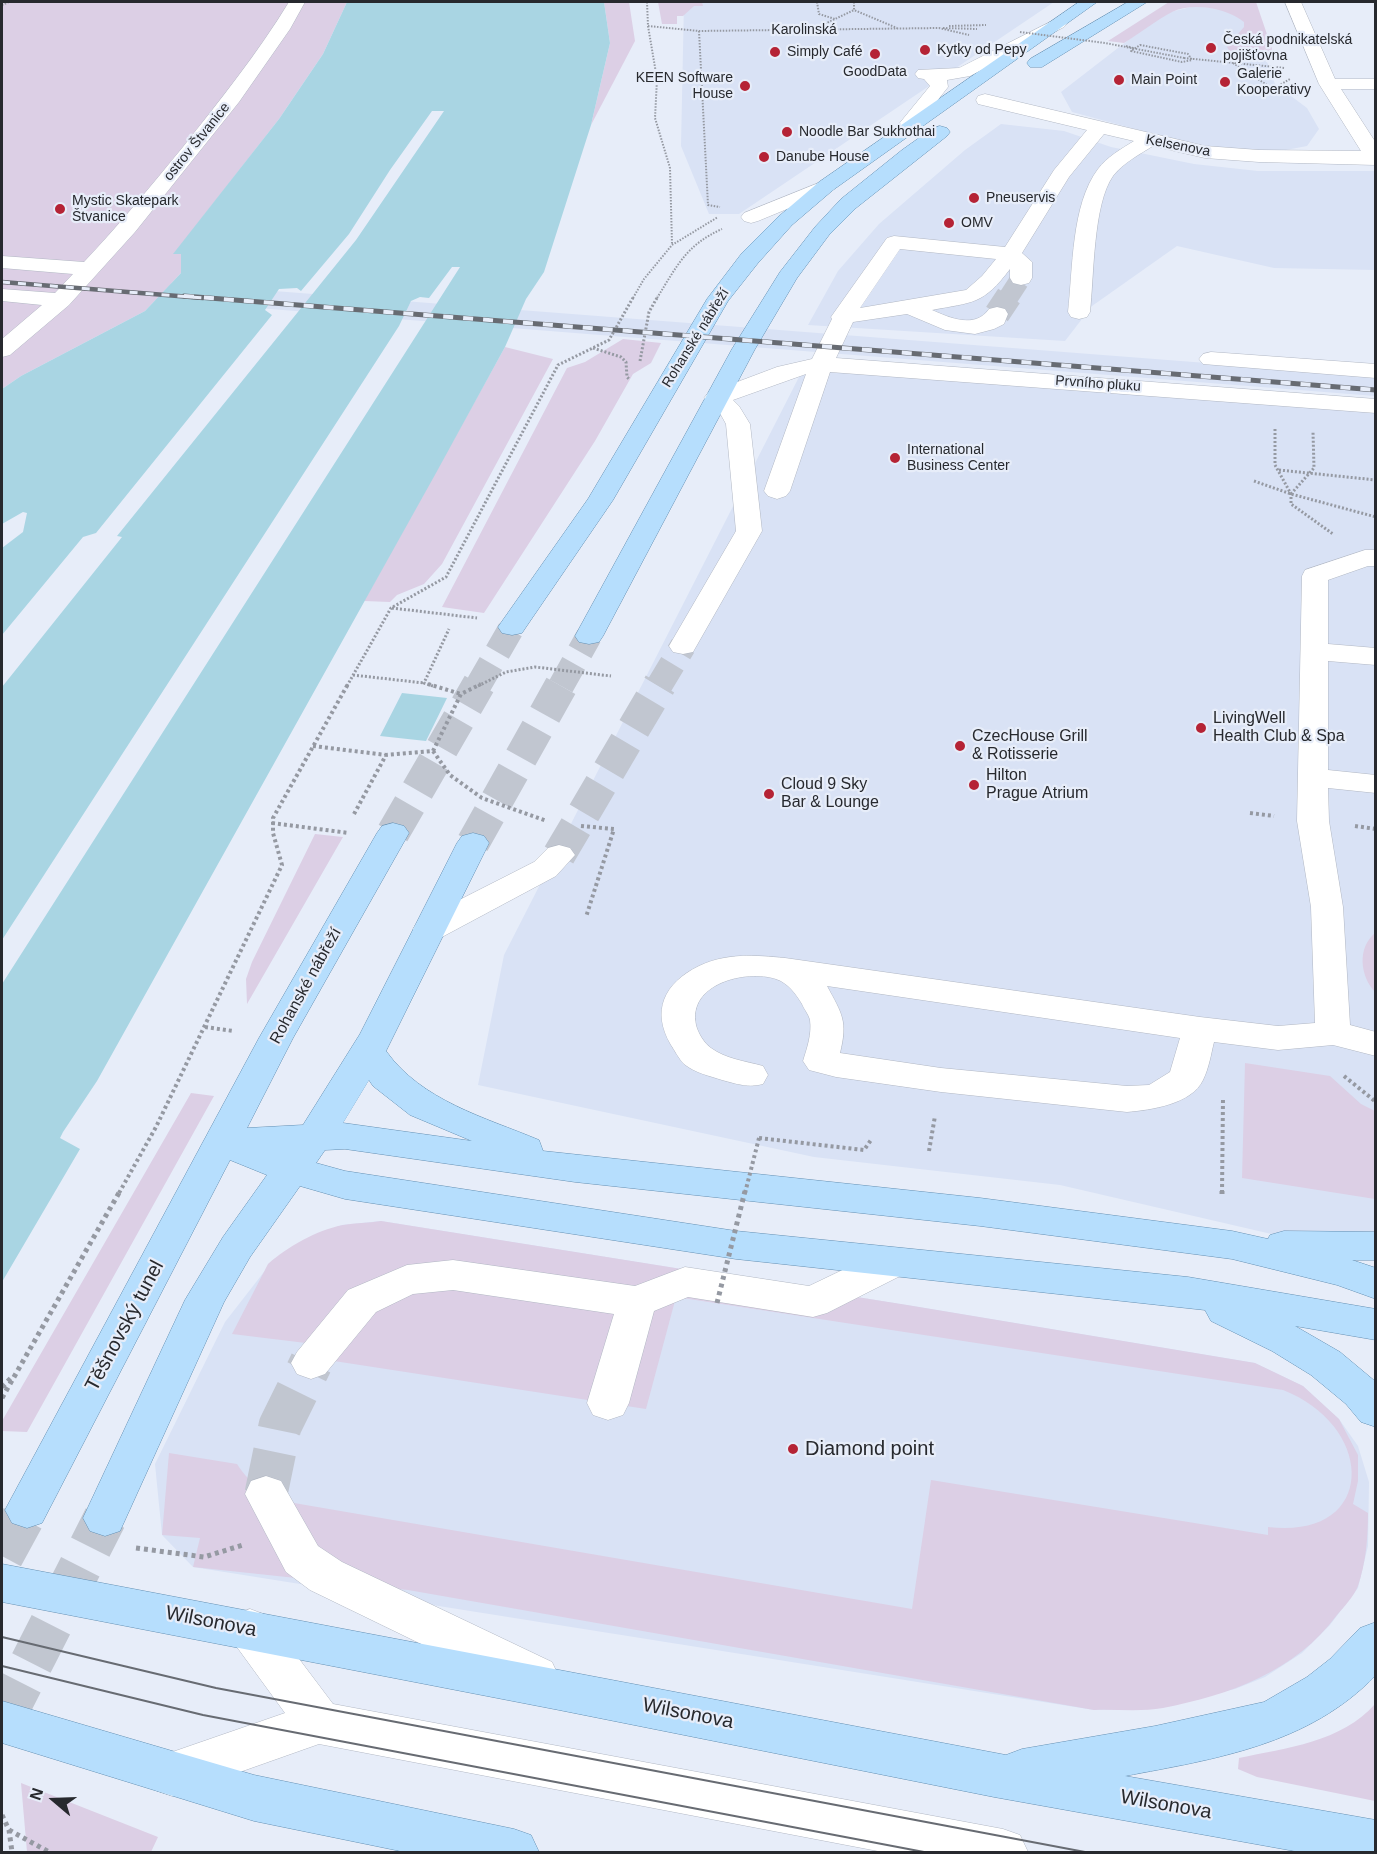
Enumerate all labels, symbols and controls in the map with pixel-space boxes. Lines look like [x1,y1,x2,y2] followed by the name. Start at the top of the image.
[771,22,837,38] street label: Karolinská
[1223,32,1352,64] place label: Česká podnikatelská pojišťovna
[1204,41,1218,55] marker: Česká podnikatelská pojišťovna
[937,42,1026,58] place label: Kytky od Pepy
[918,43,932,57] marker: Kytky od Pepy
[787,44,862,60] place label: Simply Café
[768,45,782,59] marker: Simply Café
[868,47,882,61] marker: GoodData
[843,64,907,80] place label: GoodData
[1237,66,1311,98] place label: Galerie Kooperativy
[636,70,733,102] place label: KEEN Software House
[1131,72,1197,88] place label: Main Point
[1112,73,1126,87] marker: Main Point
[1218,75,1232,89] marker: Galerie Kooperativy
[738,79,752,93] marker: KEEN Software House
[160,100,234,184] street label: ostrov Štvanice
[799,124,935,140] place label: Noodle Bar Sukhothai
[780,125,794,139] marker: Noodle Bar Sukhothai
[1144,132,1212,160] street label: Kelsenova
[776,149,869,165] place label: Danube House
[757,150,771,164] marker: Danube House
[986,190,1055,206] place label: Pneuservis
[967,191,981,205] marker: Pneuservis
[72,193,179,226] place label: Mystic Skatepark Štvanice
[53,202,67,216] marker: Mystic Skatepark Štvanice
[961,215,993,231] place label: OMV
[942,216,956,230] marker: OMV
[659,285,733,391] street label: Rohanské nábřeží
[1055,373,1141,395] street label: Prvního pluku
[907,442,1010,474] place label: International Business Center
[888,451,902,465] marker: International Business Center
[1213,709,1345,747] place label: LivingWell Health Club & Spa
[1194,721,1208,735] marker: LivingWell Health Club & Spa
[972,727,1088,765] place label: CzecHouse Grill & Rotisserie
[953,739,967,753] marker: CzecHouse Grill & Rotisserie
[986,766,1088,804] place label: Hilton Prague Atrium
[781,775,879,813] place label: Cloud 9 Sky Bar & Lounge
[967,778,981,792] marker: Hilton Prague Atrium
[762,787,776,801] marker: Cloud 9 Sky Bar & Lounge
[266,925,346,1047] street label: Rohanské nábřeží
[80,1257,170,1395] street label: Těšnovský tunel
[805,1437,934,1461] place label: Diamond point
[786,1442,800,1456] marker: Diamond point
[163,1601,259,1643] street label: Wilsonova
[640,1693,736,1735] street label: Wilsonova
[24,1770,84,1830] north arrow
[1118,1785,1214,1825] street label: Wilsonova
[27,1786,46,1802] text: N

